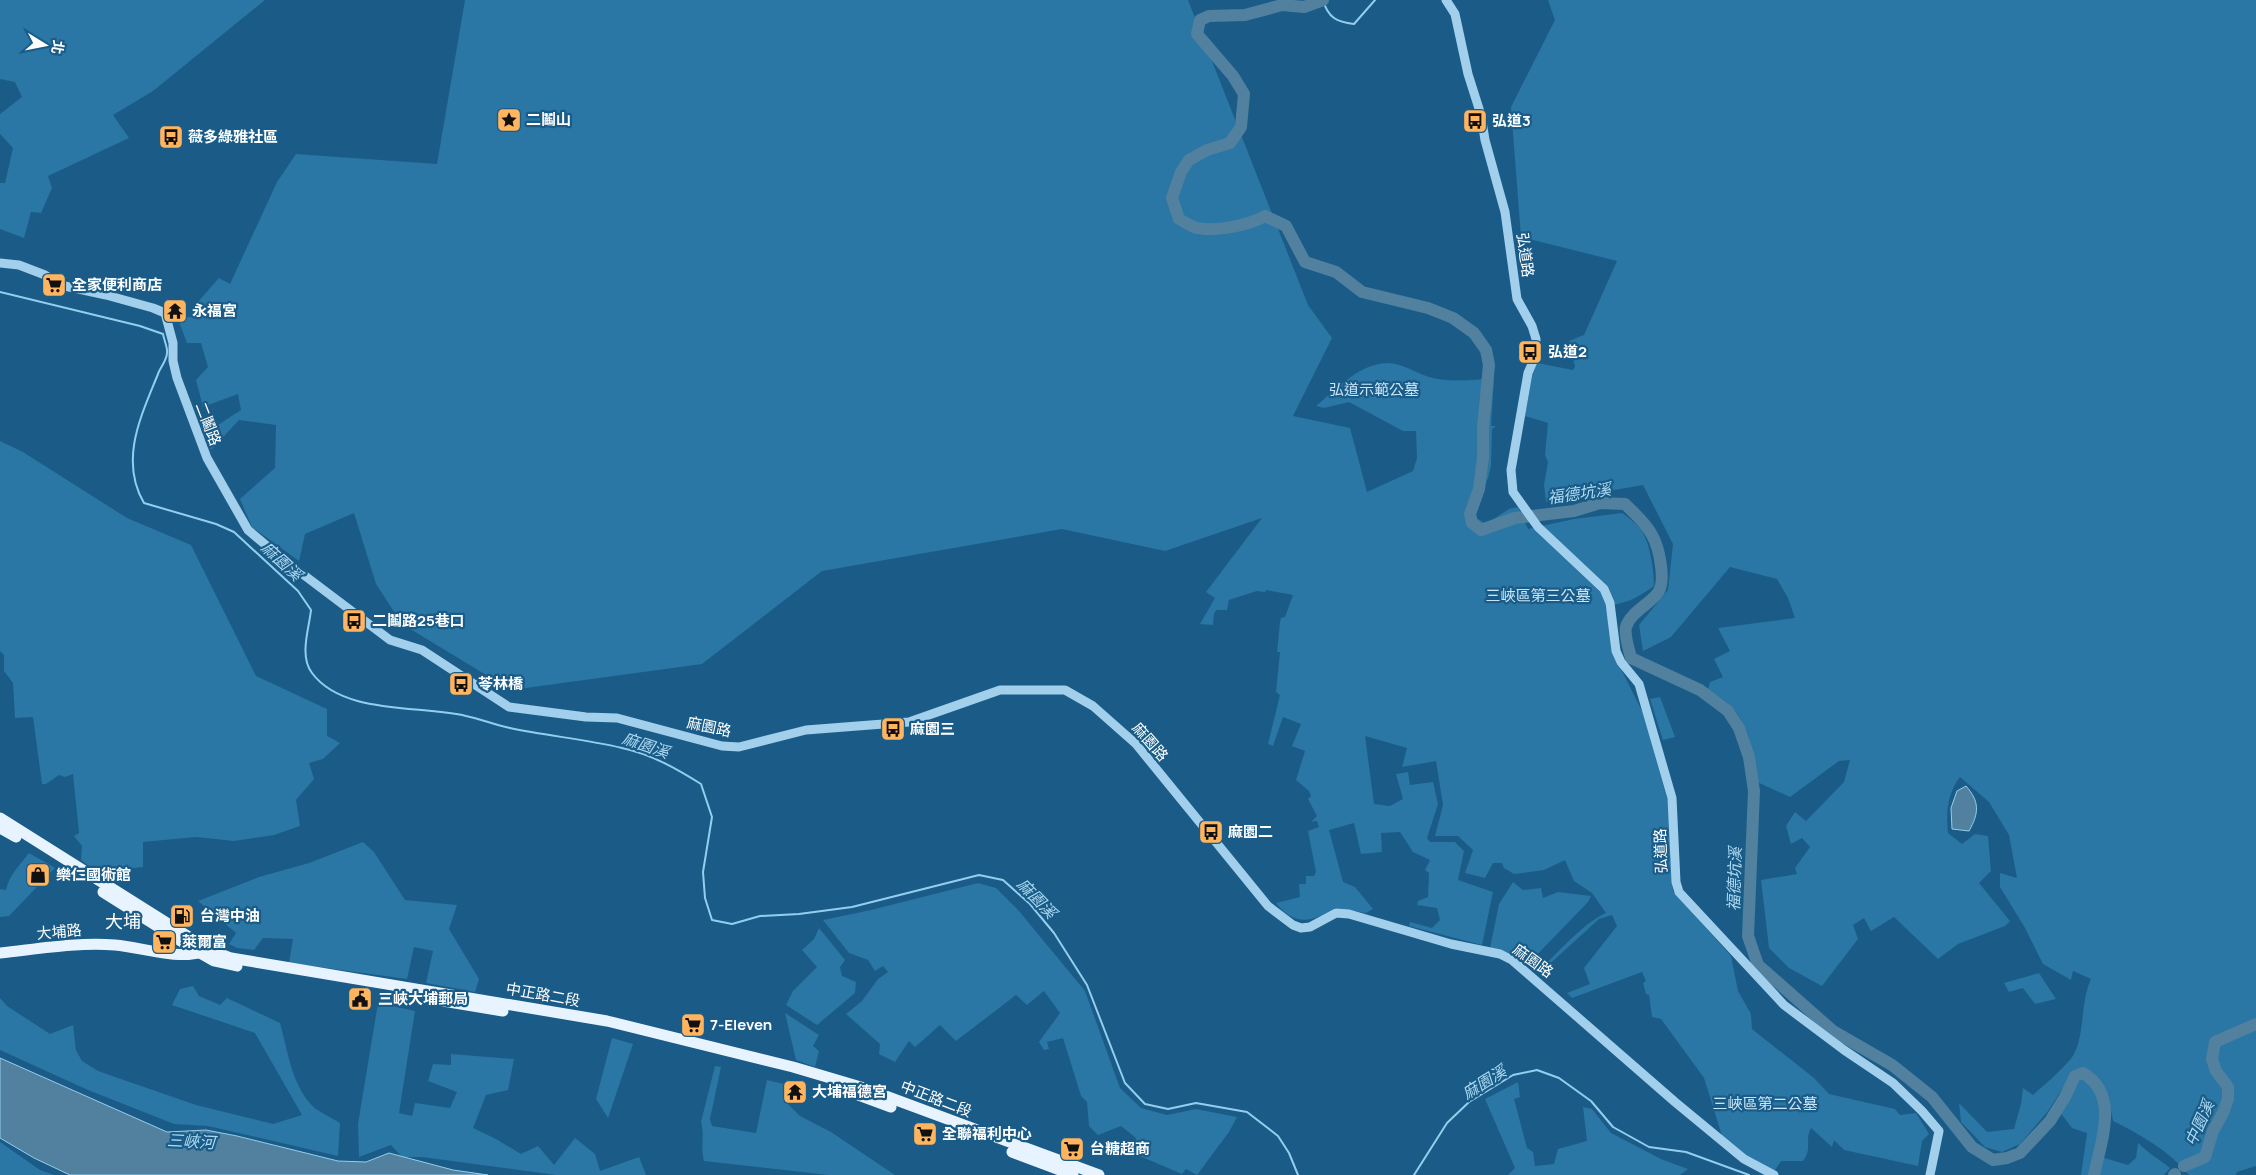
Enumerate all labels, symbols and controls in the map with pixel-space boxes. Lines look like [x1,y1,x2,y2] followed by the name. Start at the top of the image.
[20,20,70,70] north arrow
[48,39,69,56] text: 北
[496,107,522,133] place icon: 二鬮山
[1462,108,1488,134] bus stop icon: 弘道3
[526,109,571,130] place label: 二鬮山
[1492,110,1531,131] place label: 弘道3
[158,124,184,150] bus stop icon: 薇多綠雅社區
[188,126,278,147] place label: 薇多綠雅社區
[1512,231,1539,279] street label: 弘道路
[41,272,67,298] supermarket icon: 全家便利商店
[72,274,162,295] place label: 全家便利商店
[162,298,188,324] temple icon: 永福宮
[192,300,237,321] place label: 永福宮
[1517,339,1543,365] bus stop icon: 弘道2
[1548,341,1587,362] place label: 弘道2
[1329,379,1419,400] park label: 弘道示範公墓
[191,399,226,449] street label: 二鬮路
[1546,477,1614,508] water label: 福德坑溪
[257,537,309,587] water label: 麻園溪
[1485,585,1591,606] park label: 三峽區第三公墓
[341,608,367,634] bus stop icon: 二鬮路25巷口
[372,610,465,631] place label: 二鬮路25巷口
[448,671,474,697] bus stop icon: 苓林橋
[478,673,524,694] place label: 苓林橋
[685,712,733,741] street label: 麻園路
[880,716,906,742] bus stop icon: 麻園三
[910,718,955,739] place label: 麻園三
[1128,718,1173,766] street label: 麻園路
[620,727,674,764] water label: 麻園溪
[1198,819,1224,845] bus stop icon: 麻園二
[1228,821,1273,842] place label: 麻園二
[1649,828,1672,874] street label: 弘道路
[1722,845,1746,911] water label: 福德坑溪
[25,862,51,888] shop icon: 樂仁國術館
[56,864,131,885] place label: 樂仁國術館
[1012,873,1063,924] water label: 麻園溪
[169,903,195,929] fuel station icon: 台灣中油
[200,905,260,926] place label: 台灣中油
[105,909,141,933] district label: 大埔
[36,919,82,944] street label: 大埔路
[151,929,177,955] supermarket icon: 萊爾富
[182,931,227,952] place label: 萊爾富
[1509,939,1558,982] street label: 麻園路
[504,978,582,1011] street label: 中正路二段
[347,986,373,1012] public building icon: 三峽大埔郵局
[378,988,468,1009] place label: 三峽大埔郵局
[680,1012,706,1038] supermarket icon: 7-Eleven
[710,1014,772,1035] place label: 7-Eleven
[1458,1059,1512,1104] water label: 麻園溪
[897,1075,975,1122] street label: 中正路二段
[782,1079,808,1105] temple icon: 大埔福德宮
[812,1081,887,1102] place label: 大埔福德宮
[1712,1093,1818,1114] park label: 三峽區第二公墓
[2179,1095,2220,1149] water label: 中園溪
[912,1121,938,1147] supermarket icon: 全聯福利中心
[942,1123,1032,1144] place label: 全聯福利中心
[166,1129,219,1153] water label: 三峽河
[1059,1136,1085,1162] supermarket icon: 台糖超商
[1090,1138,1150,1159] place label: 台糖超商

